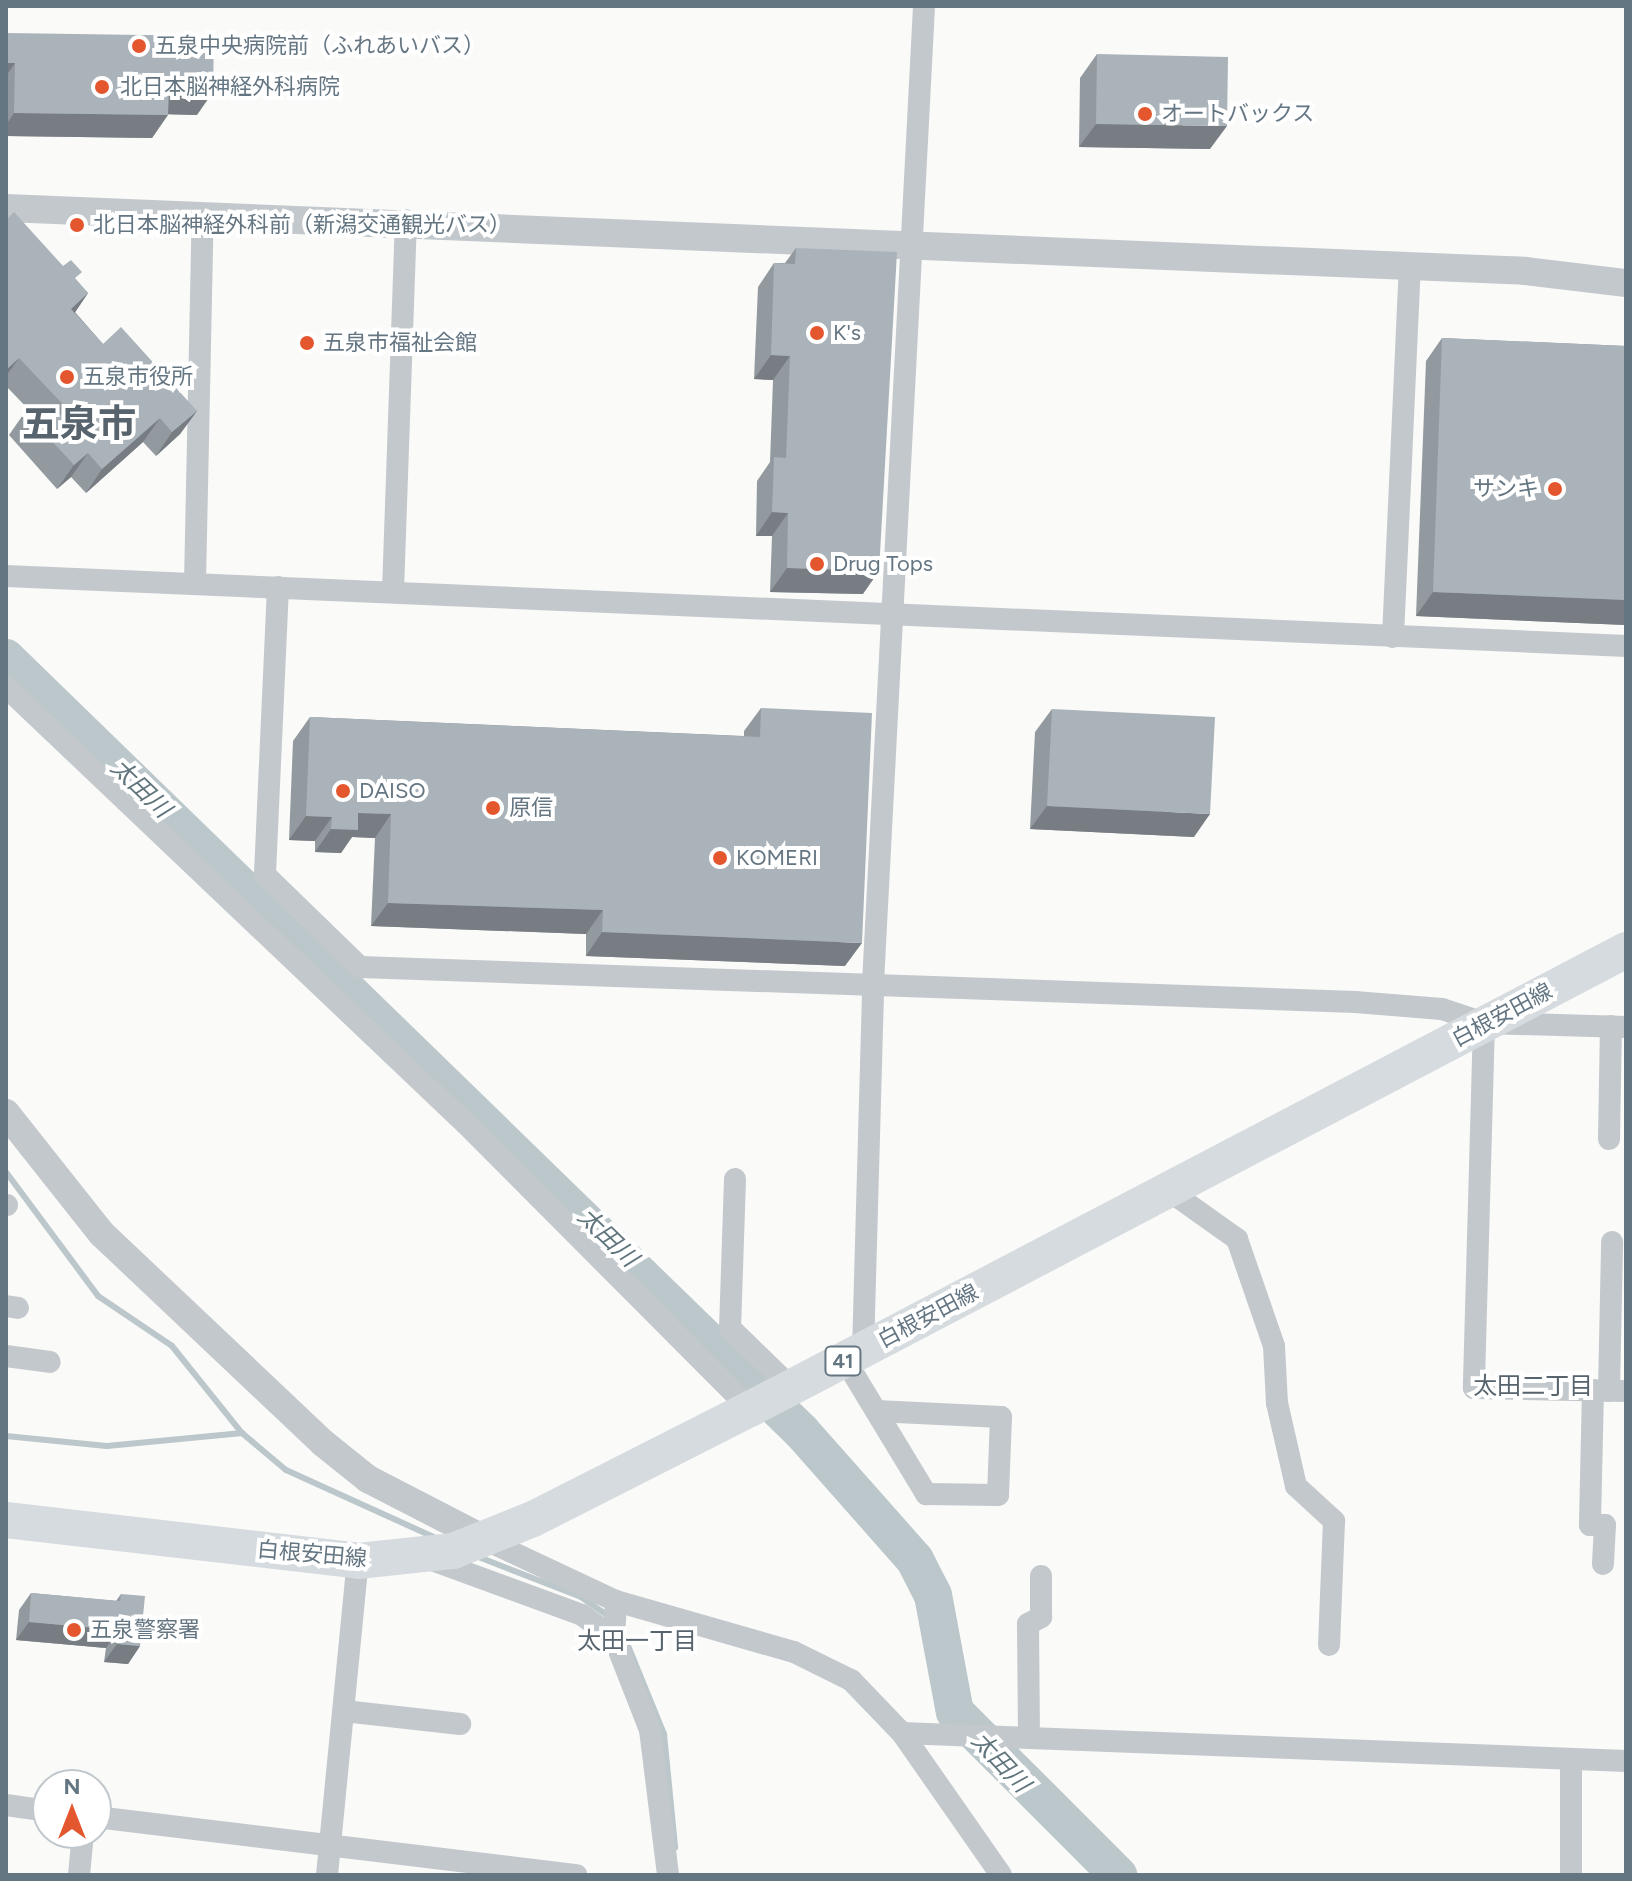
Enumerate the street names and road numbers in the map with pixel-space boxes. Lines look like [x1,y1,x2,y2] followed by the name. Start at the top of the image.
[1447,978,1557,1052] street label: 白根安田線
[873,1279,983,1353] street label: 白根安田線
[823,1345,863,1377] road number: 41
[256,1536,368,1572] street label: 白根安田線

